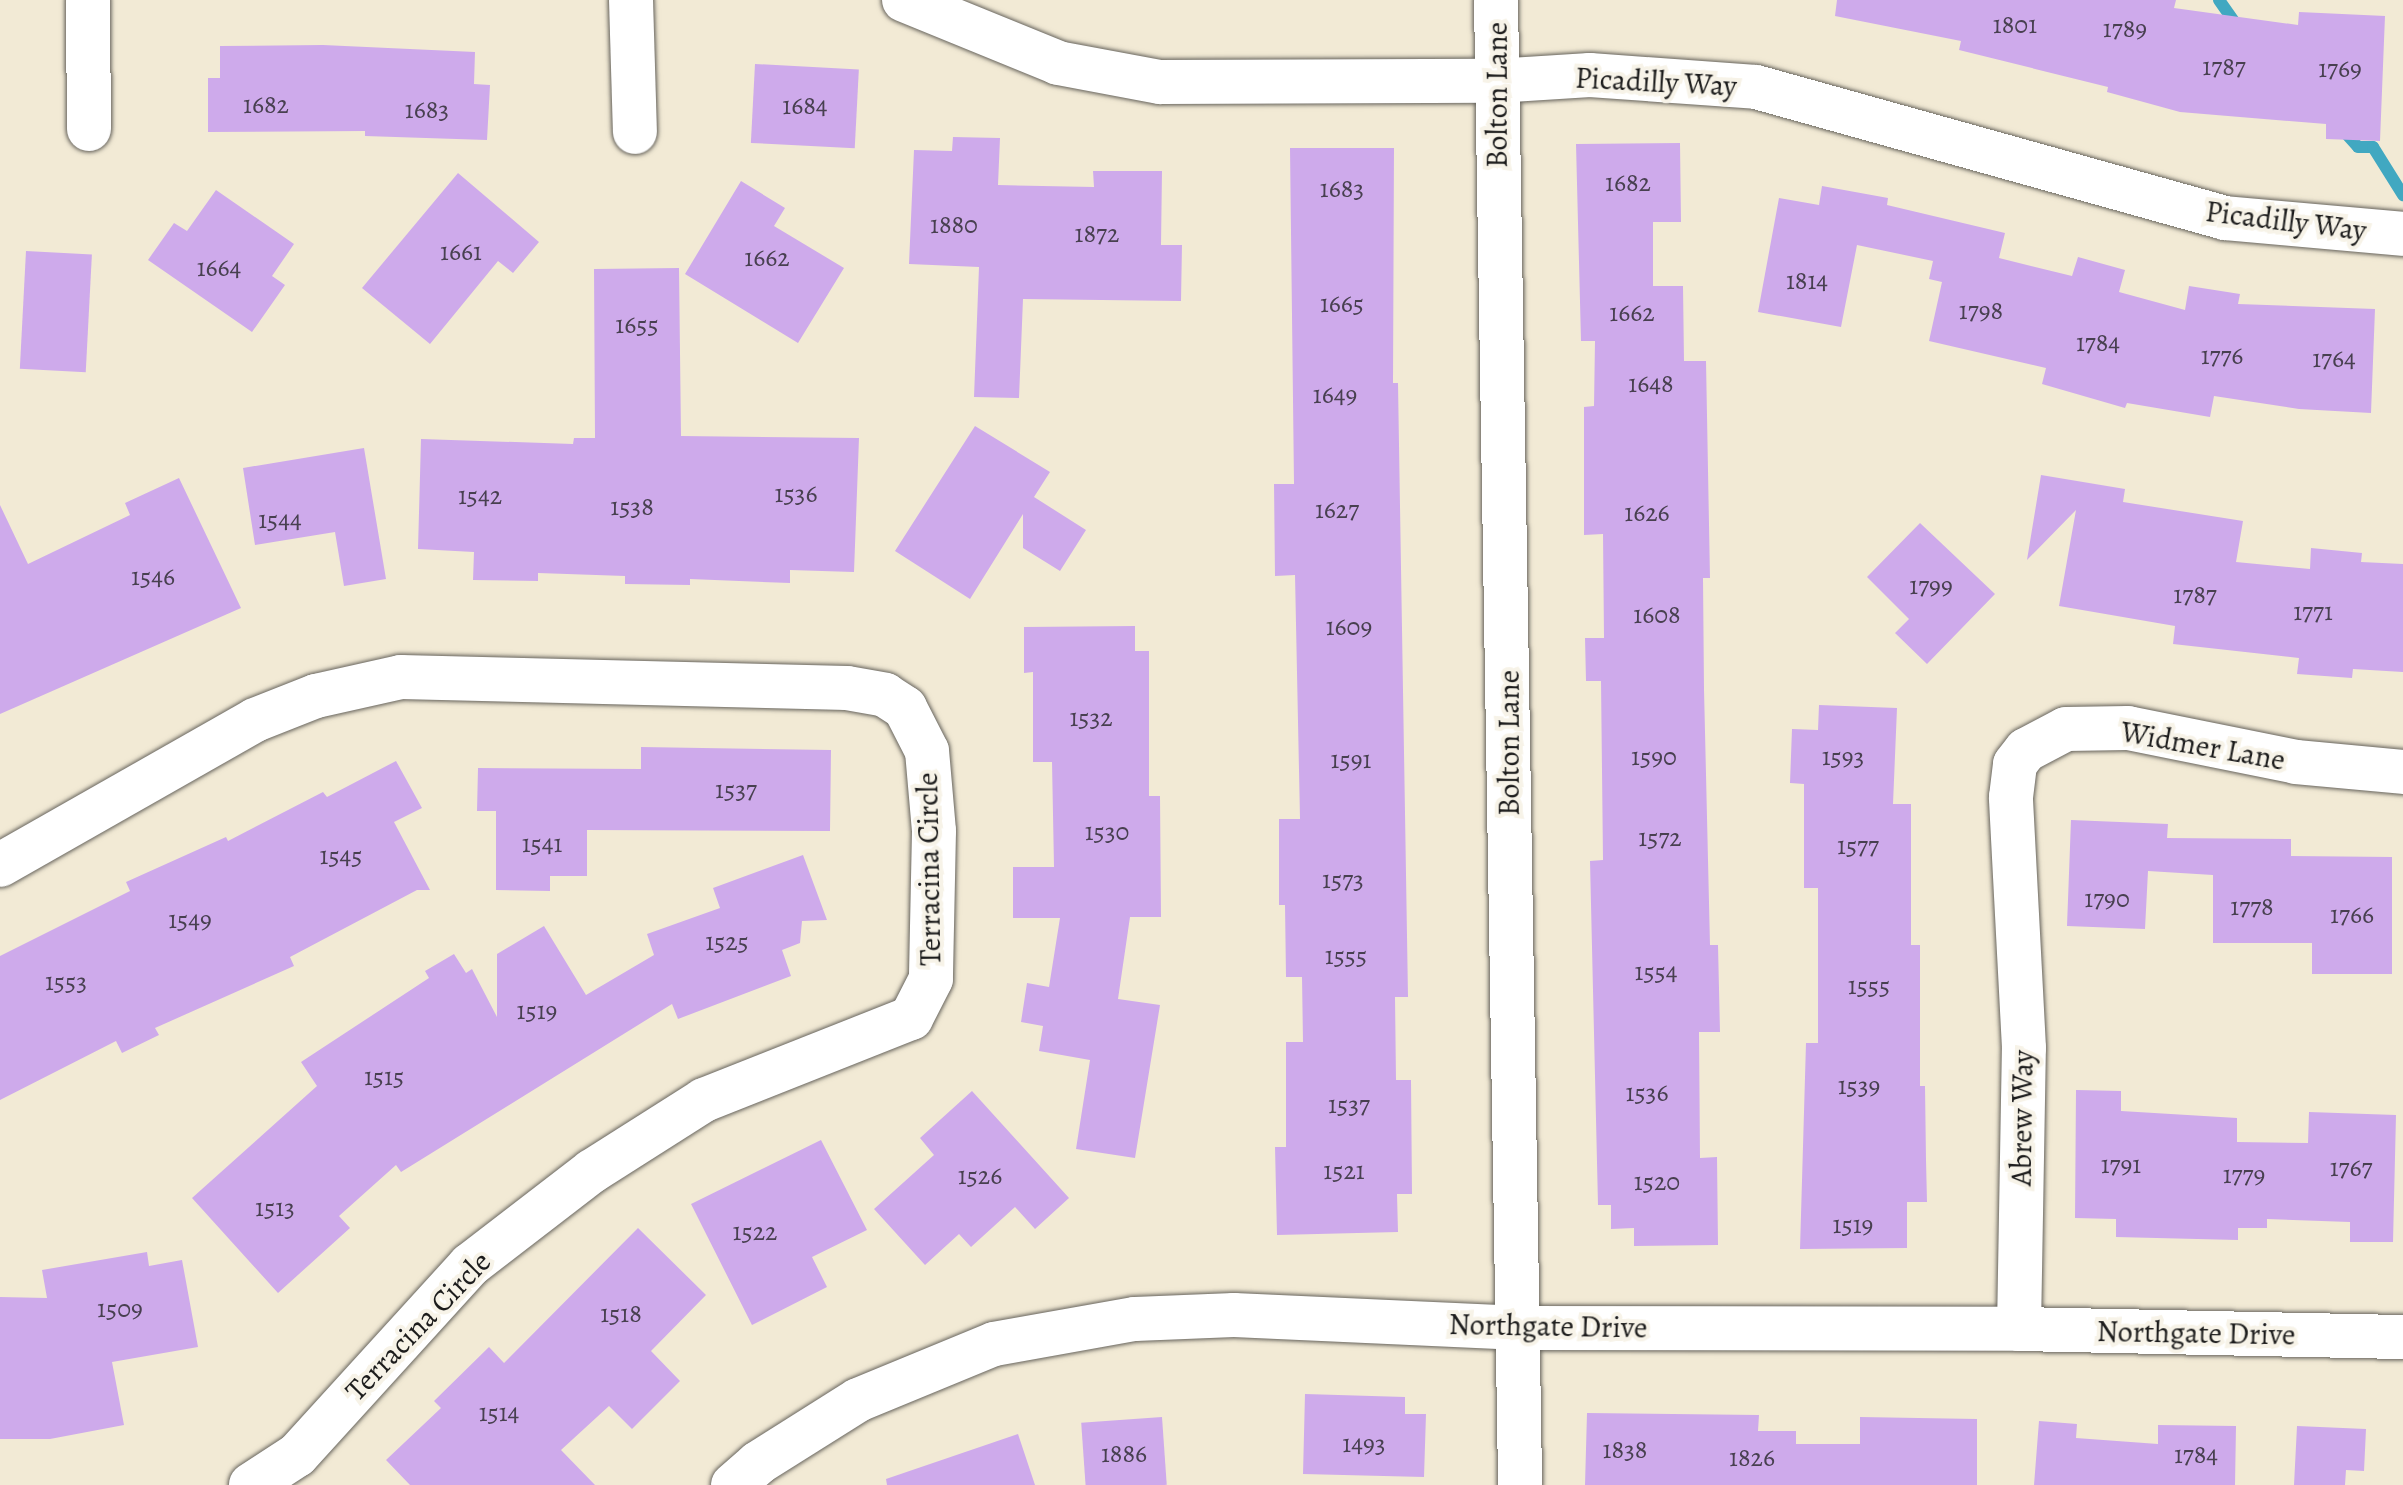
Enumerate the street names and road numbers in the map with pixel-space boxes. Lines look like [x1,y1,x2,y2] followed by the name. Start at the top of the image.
[1479,22,1515,168] street label: Bolton Lane
[1574,60,1738,104] street label: Picadilly Way
[2203,193,2369,249] street label: Picadilly Way
[1491,670,1527,816] street label: Bolton Lane
[2118,714,2288,778] street label: Widmer Lane
[909,772,949,966] street label: Terracina Circle
[2003,1050,2041,1186] street label: Abrew Way
[338,1244,498,1408] street label: Terracina Circle
[1448,1306,1648,1346] street label: Northgate Drive
[2096,1313,2296,1353] street label: Northgate Drive

